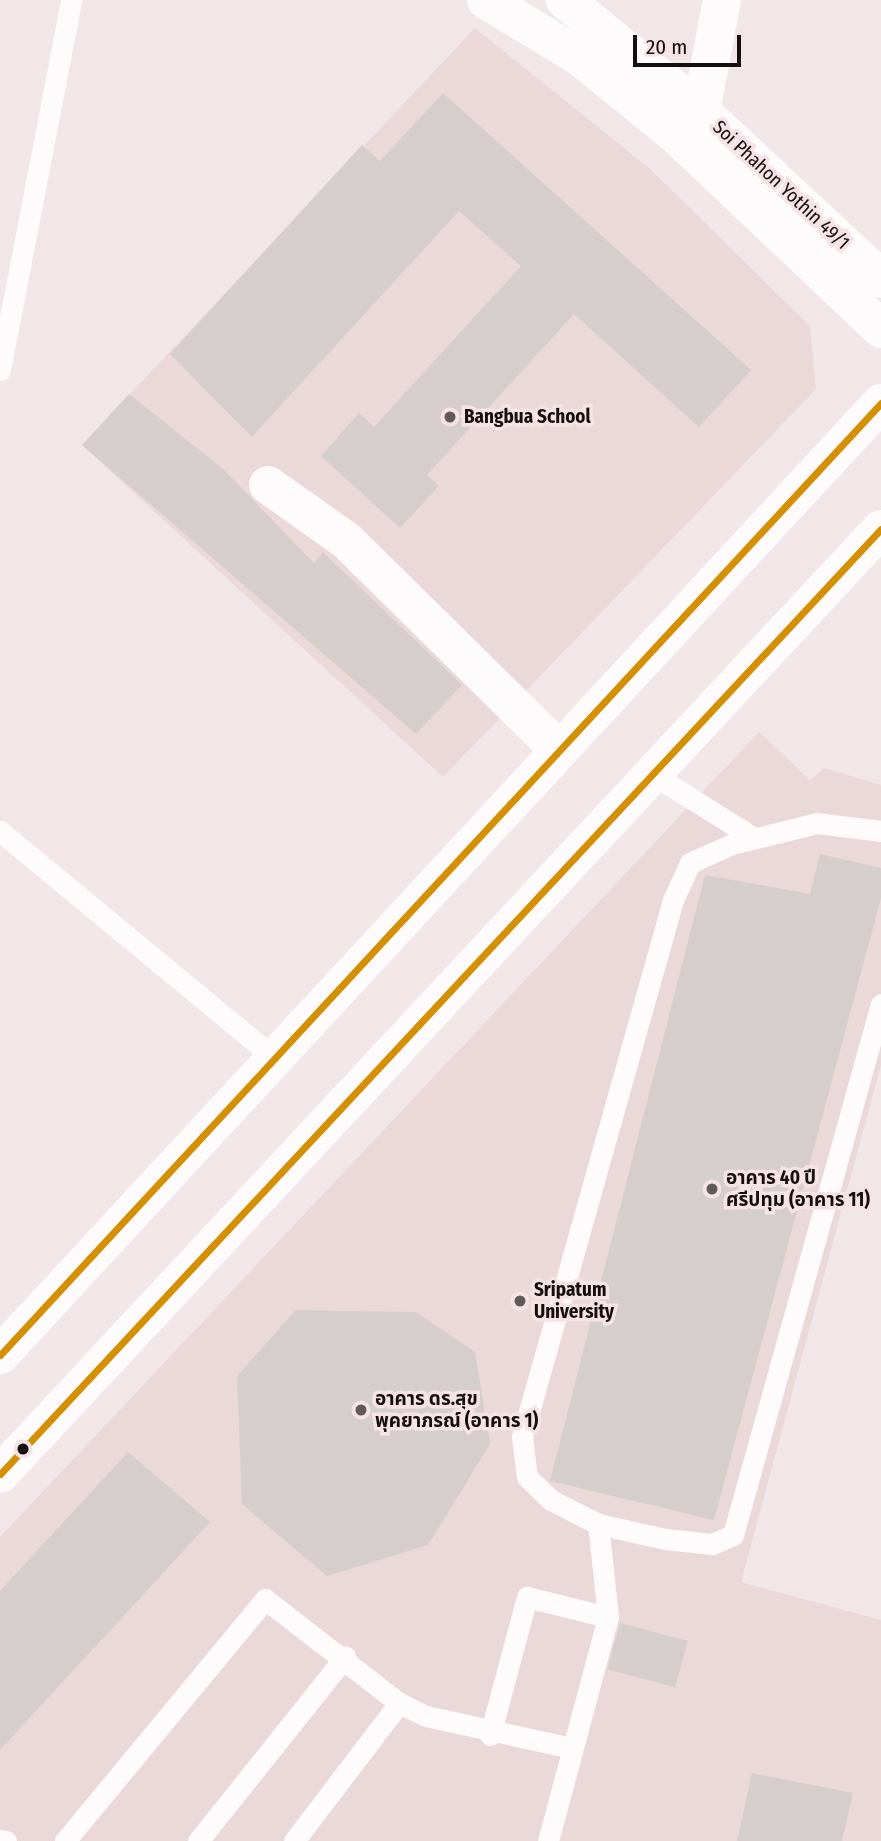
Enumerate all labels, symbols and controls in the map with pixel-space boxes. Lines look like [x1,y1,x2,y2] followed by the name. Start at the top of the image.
[636,21,744,65] scale bar
[646,34,687,60] text: 20 m
[708,116,854,254] street label: Soi Phahon Yothin 49/1
[464,406,591,428] place label: Bangbua School
[442,409,458,425] marker: Bangbua School
[726,1167,870,1211] place label: อาคาร 40 ปี ศรีปทุม (อาคาร 11)
[704,1181,720,1197] marker: อาคาร 40 ปี ศรีปทุม (อาคาร 11)
[534,1279,614,1323] place label: Sripatum University
[512,1293,528,1309] marker: Sripatum University
[375,1388,538,1432] place label: อาคาร ดร.สุข พุคยาภรณ์ (อาคาร 1)
[353,1402,369,1418] marker: อาคาร ดร.สุข พุคยาภรณ์ (อาคาร 1)
[16,1442,30,1456] unlabelled marker

